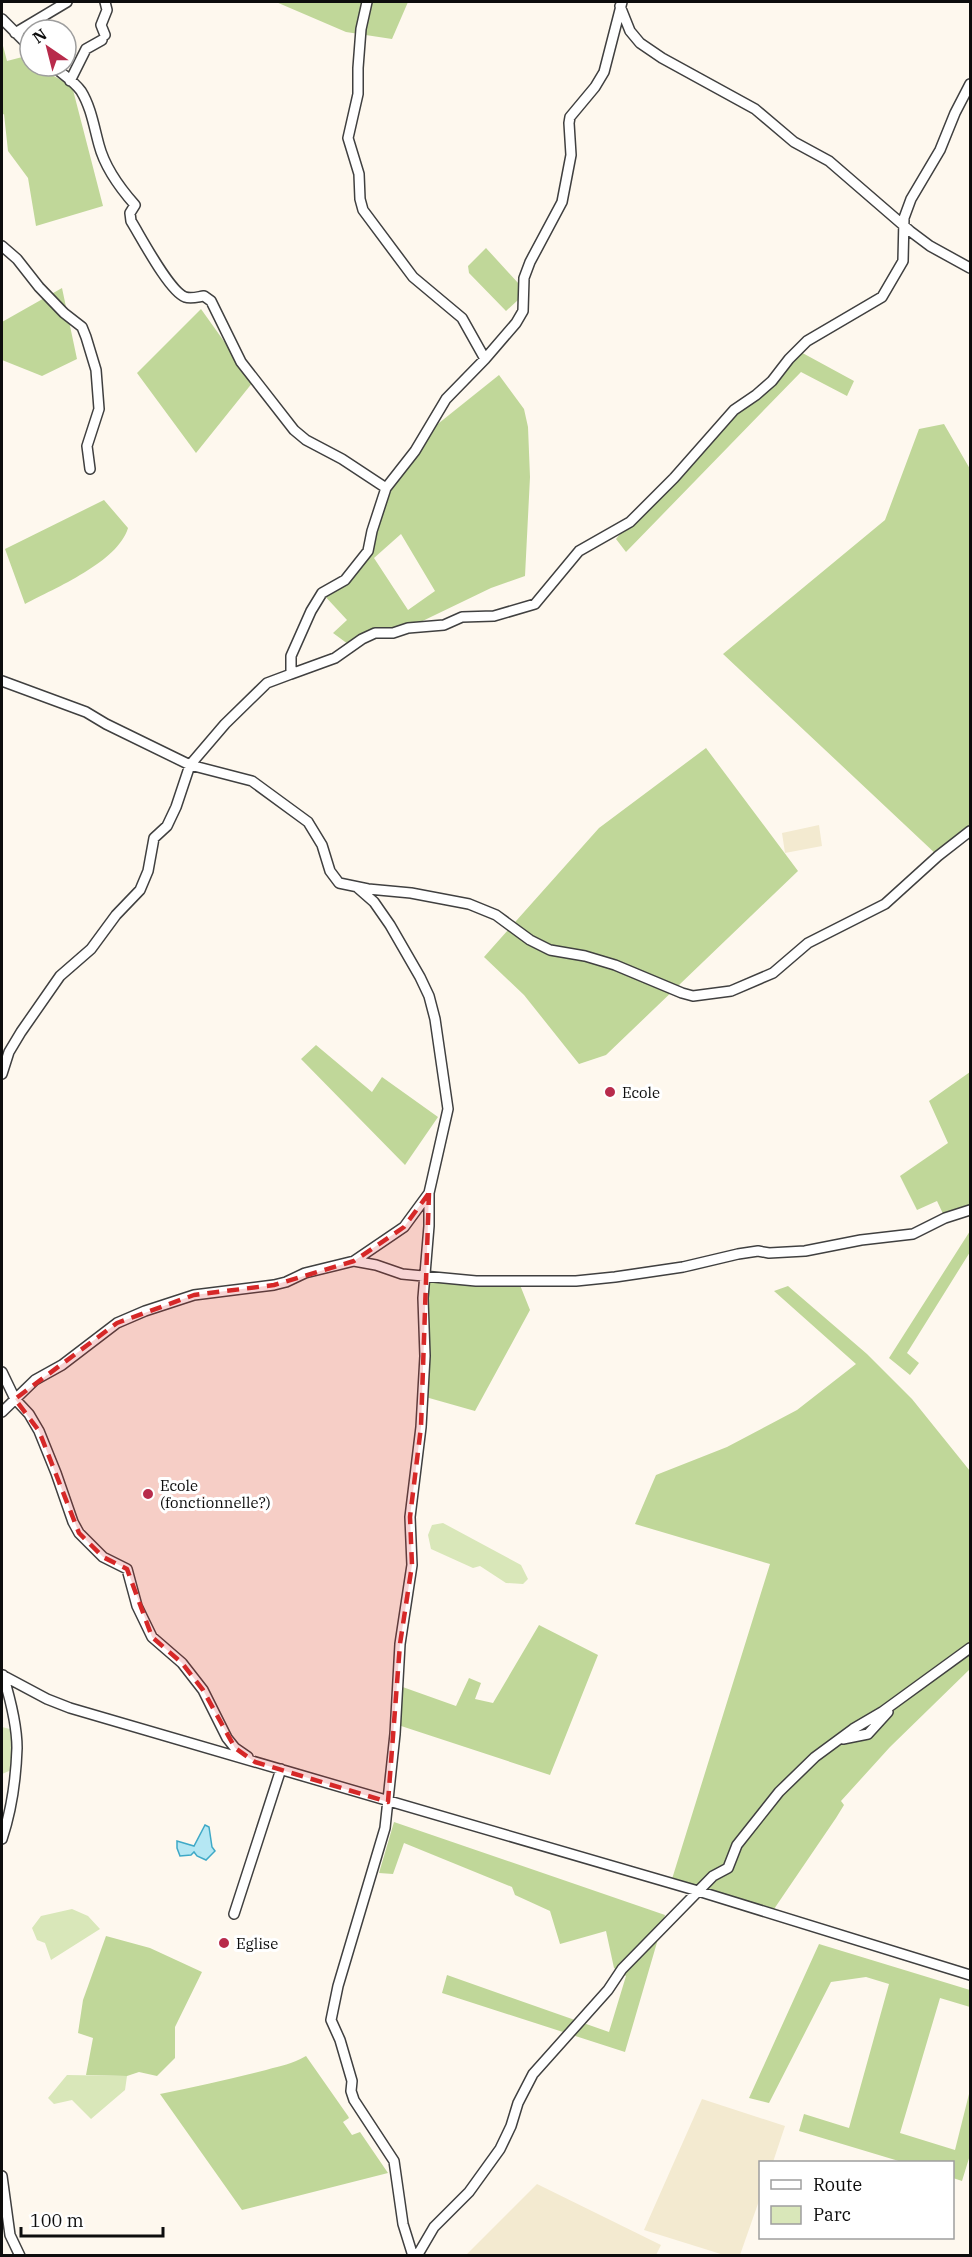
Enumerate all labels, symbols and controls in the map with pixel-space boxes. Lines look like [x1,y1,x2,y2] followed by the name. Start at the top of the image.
[18,18,78,78] north arrow
[28,24,50,48] text: N
[622,1083,660,1102] place label: Ecole
[603,1085,617,1099] marker: Ecole
[160,1476,271,1512] place label: Ecole (fonctionnelle?)
[141,1487,155,1501] marker: Ecole (fonctionnelle?)
[236,1934,278,1953] place label: Eglise
[217,1936,231,1950] marker: Eglise
[759,2161,954,2239] legend
[813,2173,862,2196] text: Route
[21,2200,164,2238] scale bar
[813,2203,851,2226] text: Parc
[30,2209,84,2232] text: 100 m

